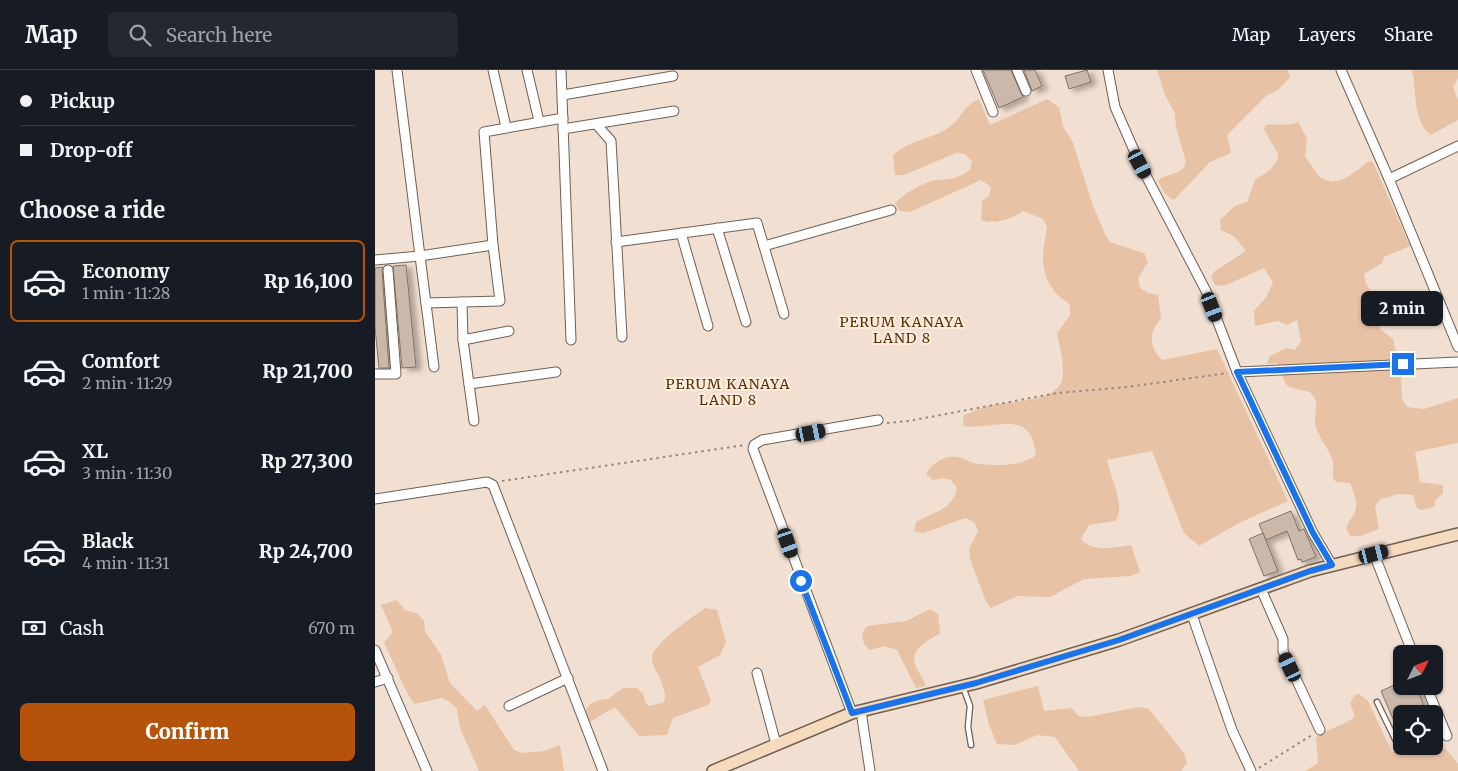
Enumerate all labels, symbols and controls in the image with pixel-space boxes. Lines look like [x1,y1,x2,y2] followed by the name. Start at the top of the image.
[108,12,458,57] search box
[25,19,78,50] text: Map
[126,21,154,49] icon: search
[166,23,272,47] text: Search here
[1232,23,1270,46] text: Map
[1298,23,1356,46] text: Layers
[1384,23,1433,46] text: Share
[50,89,115,113] text: Pickup
[50,138,132,162] text: Drop-off
[1126,147,1153,181] car
[20,196,165,224] text: Choose a ride
[22,259,67,304] icon: car
[82,259,170,283] text: Economy
[264,269,353,293] text: Rp 16,100
[82,283,170,303] text: 1 min · 11:28
[1199,290,1224,324] car
[1362,292,1444,326] callout: 2 min
[1379,298,1425,318] text: 2 min
[840,313,964,347] district label: PERUM KANAYA LAND 8
[22,349,67,394] icon: car
[82,349,160,373] text: Comfort
[1392,353,1414,375] route end
[262,359,353,383] text: Rp 21,700
[82,373,172,393] text: 2 min · 11:29
[666,375,790,409] district label: PERUM KANAYA LAND 8
[794,423,827,443] car
[22,439,67,484] icon: car
[82,439,108,463] text: XL
[261,449,353,473] text: Rp 27,300
[82,463,172,483] text: 3 min · 11:30
[776,526,799,560] car
[22,529,67,574] icon: car
[82,529,134,553] text: Black
[259,539,353,563] text: Rp 24,700
[1357,543,1390,565] car
[82,553,169,573] text: 4 min · 11:31
[790,570,812,592] route start
[20,614,48,642] icon: cash
[60,616,104,640] text: Cash
[308,618,355,638] text: 670 m
[1393,645,1443,695] north arrow
[1393,645,1443,755] map controls
[1276,650,1303,684] car
[20,703,355,761] button: Confirm
[1393,705,1443,755] button: locate

